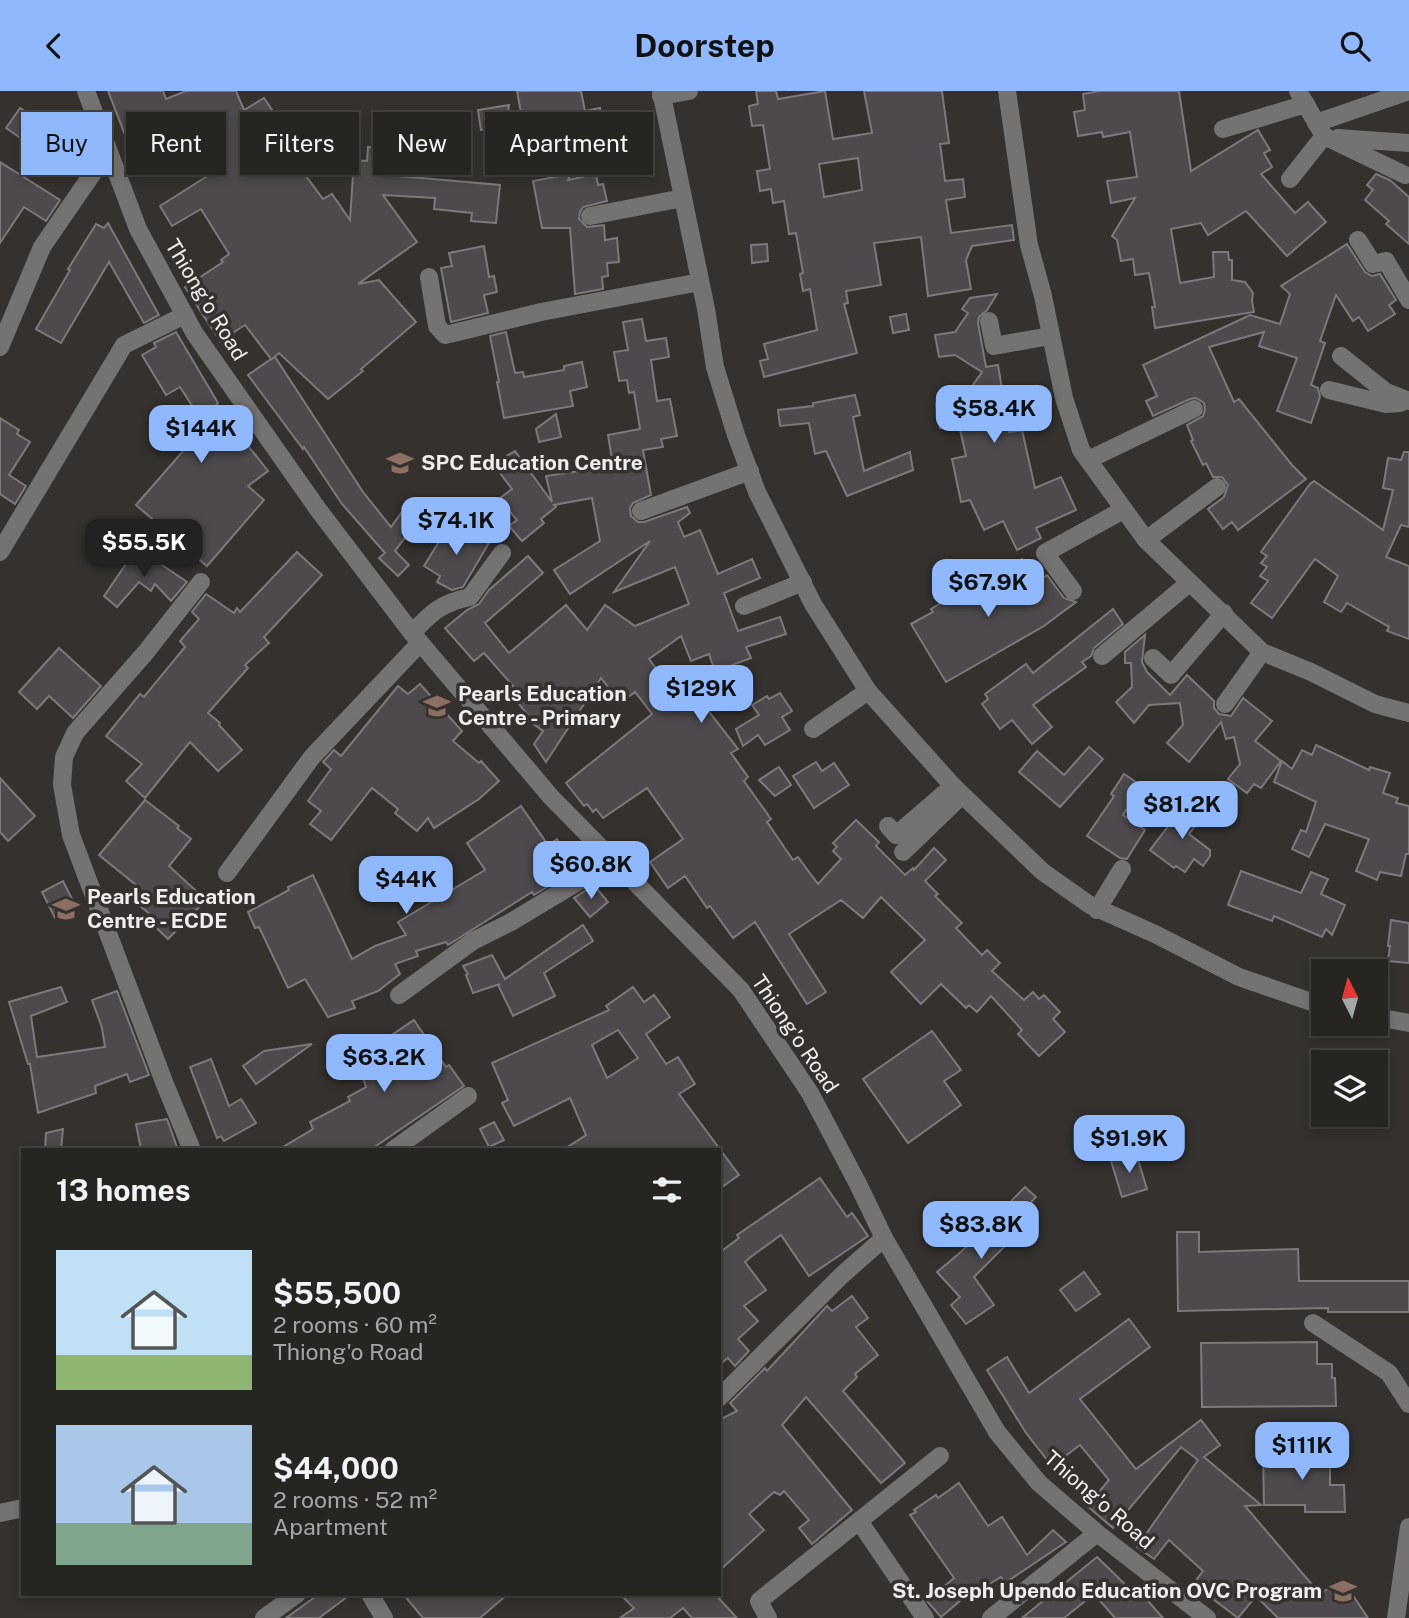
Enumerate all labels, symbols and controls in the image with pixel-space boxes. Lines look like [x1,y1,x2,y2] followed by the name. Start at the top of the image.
[35,27,73,65] icon: back
[634,27,775,64] text: Doorstep
[1336,27,1374,65] icon: search
[21,112,112,175] chip: Buy
[126,112,226,175] chip: Rent
[240,112,359,175] chip: Filters
[373,112,471,175] chip: New
[485,112,653,175] chip: Apartment
[160,234,253,365] street label: Thiong'o Road
[937,385,1051,445] pin: $58.4K
[952,394,1036,421] text: $58.4K
[152,405,250,465] pin: $144K
[165,414,237,441] text: $144K
[385,448,415,478] school or university icon: SPC Education Centre
[421,450,643,475] place label: SPC Education Centre
[399,497,513,557] pin: $74.1K
[417,506,495,533] text: $74.1K
[87,519,201,579] pin: $55.5K
[102,528,186,555] text: $55.5K
[931,559,1045,619] pin: $67.9K
[948,568,1028,595] text: $67.9K
[652,665,750,725] pin: $129K
[665,674,737,701] text: $129K
[458,681,627,730] place label: Pearls Education Centre - Primary
[422,691,452,721] school or university icon: Pearls Education Centre - Primary
[1125,781,1239,841] pin: $81.2K
[1143,790,1221,817] text: $81.2K
[534,841,648,901] pin: $60.8K
[549,850,633,877] text: $60.8K
[365,857,447,916] pin: $44K
[375,865,437,892] text: $44K
[87,884,256,933] place label: Pearls Education Centre - ECDE
[51,894,81,924] school or university icon: Pearls Education Centre - ECDE
[1311,959,1388,1036] north arrow
[1311,959,1388,1127] map controls
[747,970,844,1098] street label: Thiong'o Road
[327,1035,441,1094] pin: $63.2K
[342,1043,426,1070] text: $63.2K
[1311,1050,1388,1127] button: layers
[1072,1115,1186,1175] pin: $91.9K
[1090,1124,1168,1151] text: $91.9K
[648,1171,686,1209] icon: filters
[56,1172,191,1208] text: 13 homes
[924,1201,1038,1261] pin: $83.8K
[939,1210,1023,1237] text: $83.8K
[273,1275,401,1311] text: $55,500
[112,1278,196,1362] icon: home
[273,1311,437,1338] text: 2 rooms · 60 m²
[273,1338,423,1365] text: Thiong'o Road
[1253,1423,1351,1482] pin: $111K
[1271,1431,1333,1458] text: $111K
[1039,1445,1159,1554] street label: Thiong'o Road
[273,1450,399,1486] text: $44,000
[112,1453,196,1537] icon: home
[273,1486,437,1513] text: 2 rooms · 52 m²
[273,1513,388,1540] text: Apartment
[1328,1576,1358,1606] school or university icon: St. Joseph Upendo Education OVC Program
[892,1578,1322,1603] place label: St. Joseph Upendo Education OVC Program

